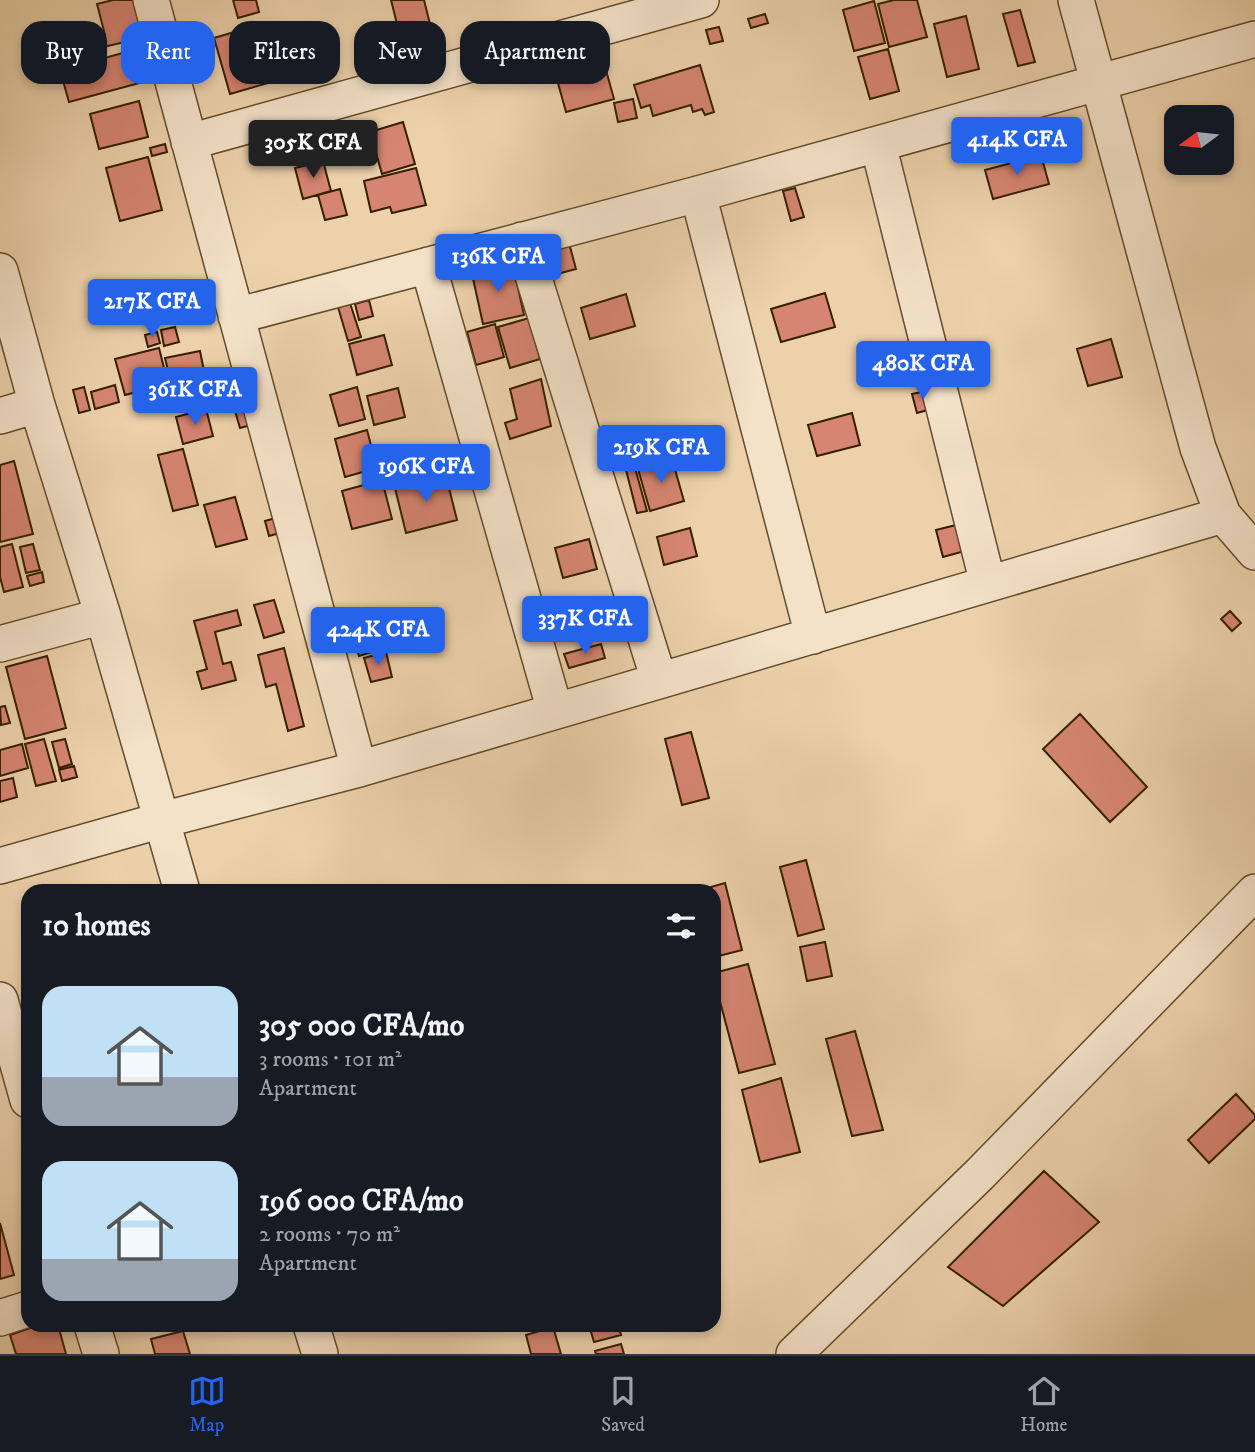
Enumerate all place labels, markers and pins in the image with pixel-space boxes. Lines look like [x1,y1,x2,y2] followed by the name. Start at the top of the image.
[945,118,1089,177] pin: 414K CFA
[241,120,385,180] pin: 305K CFA
[426,234,570,294] pin: 136K CFA
[80,280,224,339] pin: 217K CFA
[851,342,995,401] pin: 480K CFA
[123,368,267,427] pin: 361K CFA
[589,426,733,485] pin: 219K CFA
[354,444,498,504] pin: 196K CFA
[513,596,657,656] pin: 337K CFA
[306,608,450,667] pin: 424K CFA

